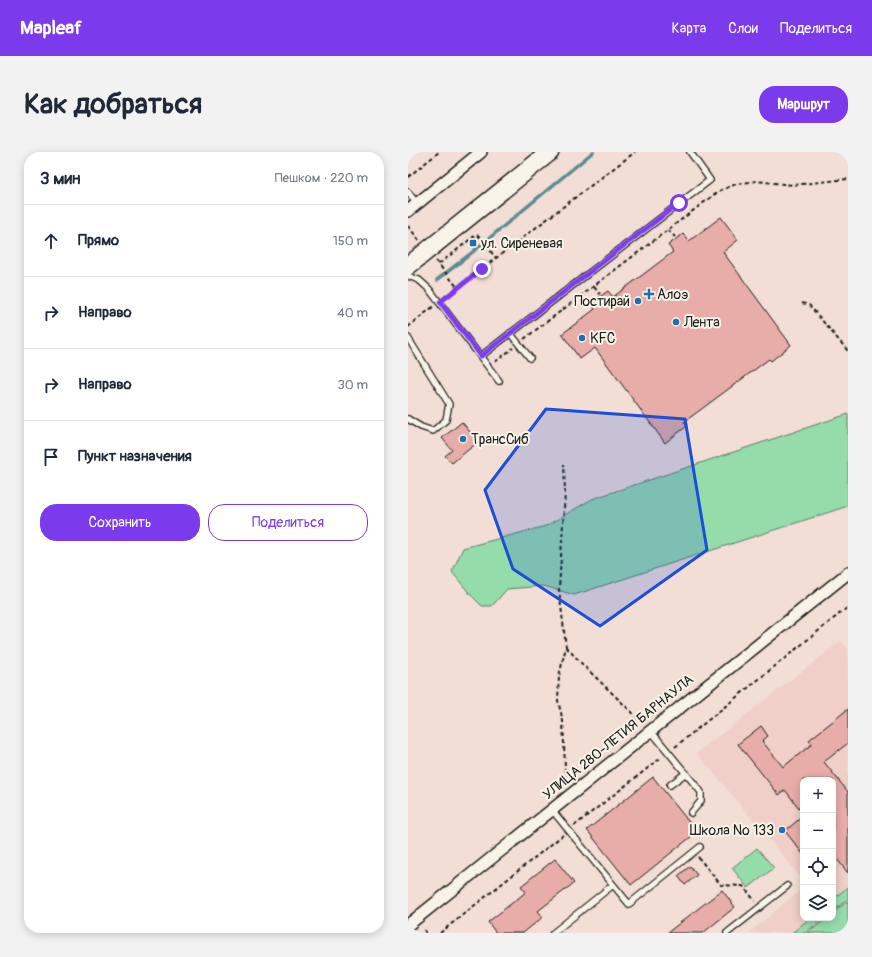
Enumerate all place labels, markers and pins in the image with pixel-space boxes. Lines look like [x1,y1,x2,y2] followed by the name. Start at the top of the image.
[480,235,563,252] place label: ул. Сиреневая
[468,238,478,248] marker: ул. Сиреневая
[657,286,689,303] place label: Алоэ
[644,289,654,299] marker: Алоэ
[574,293,630,310] place label: Постирай
[633,296,643,306] marker: Постирай
[683,314,720,331] place label: Лента
[671,317,681,327] marker: Лента
[590,330,616,347] place label: KFC
[577,333,587,343] marker: KFC
[471,431,529,448] place label: ТрансСиб
[458,434,468,444] marker: ТрансСиб
[690,822,774,839] place label: Школа № 133
[777,825,787,835] marker: Школа № 133

